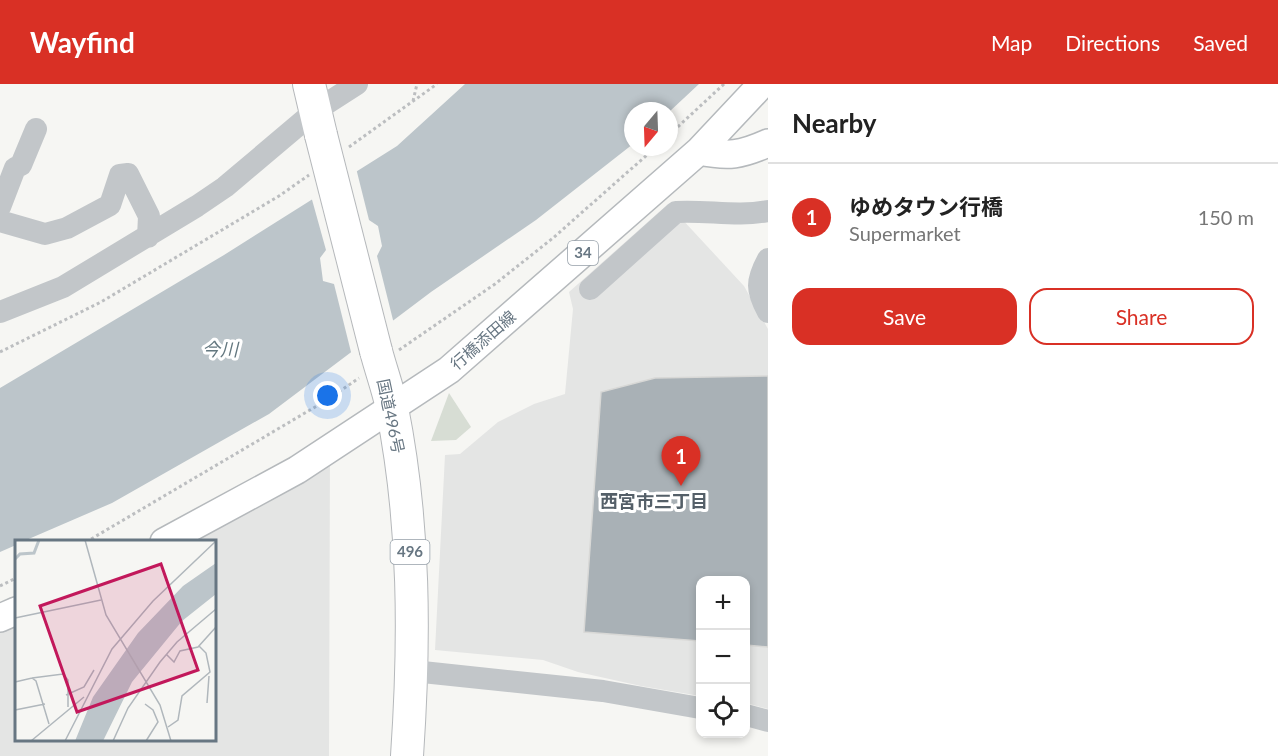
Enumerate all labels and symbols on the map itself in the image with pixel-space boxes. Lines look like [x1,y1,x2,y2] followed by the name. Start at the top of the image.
[624,102,678,156] north arrow
[568,241,598,265] road number: 34
[446,306,519,373] street label: 行橋添田線
[202,338,240,360] water label: 今川
[374,377,409,455] street label: 国道496号
[313,381,342,410] your location
[662,436,700,486] pin: 1
[600,490,708,512] district label: 西宮市三丁目
[15,540,216,741] inset map
[390,540,430,564] road number: 496

